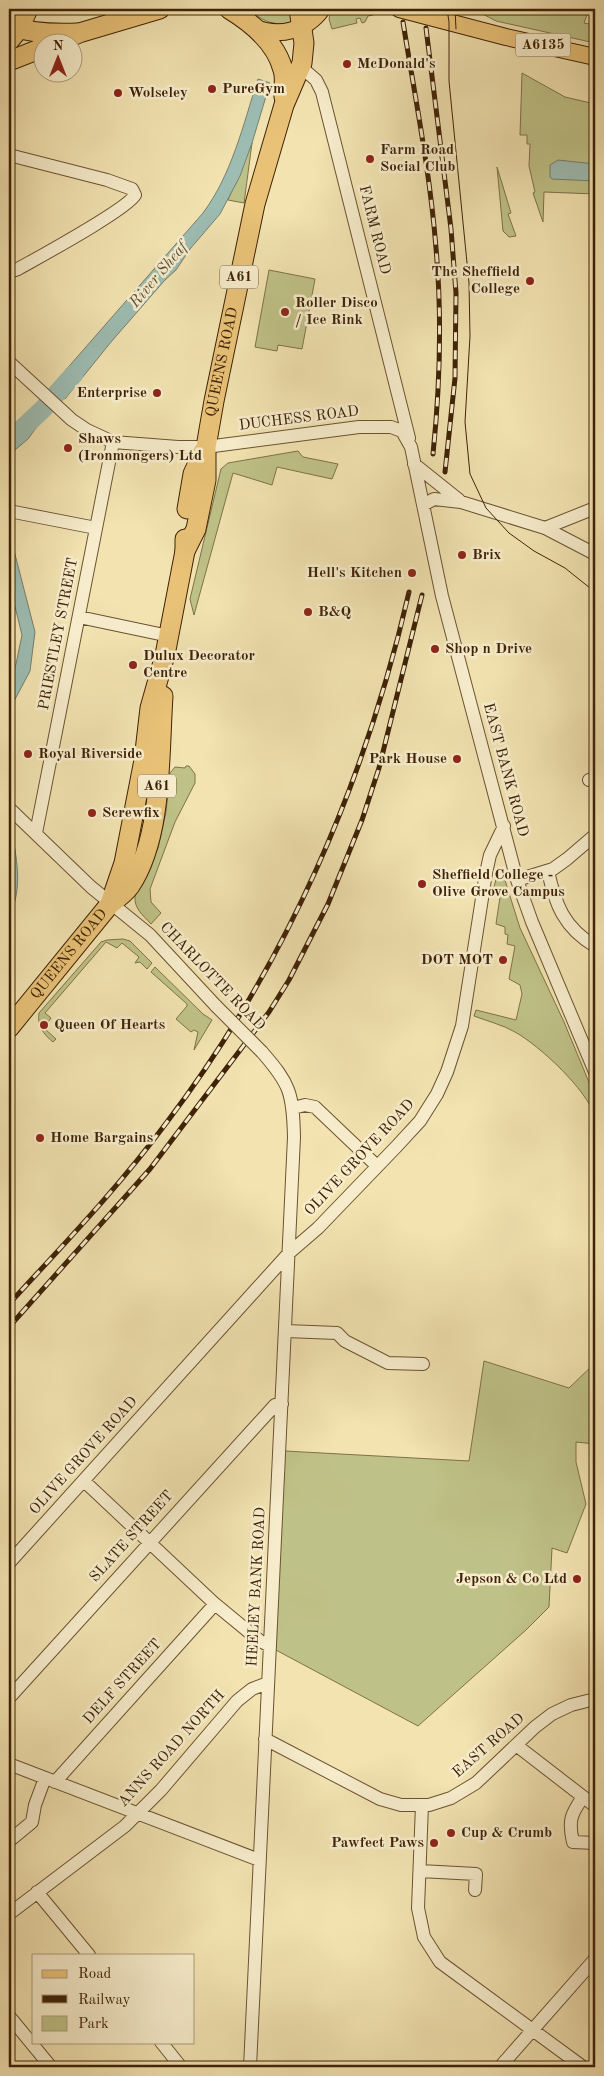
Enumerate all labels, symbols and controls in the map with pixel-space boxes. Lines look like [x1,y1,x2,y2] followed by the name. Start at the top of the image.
[32,32,82,82] north arrow
[516,34,570,56] road number: A6135
[53,39,64,53] text: N
[357,57,435,72] place label: McDonald's
[341,58,353,70] marker: McDonald's
[222,82,285,97] place label: PureGym
[206,83,218,95] marker: PureGym
[128,86,188,101] place label: Wolseley
[112,87,124,99] marker: Wolseley
[380,143,456,175] place label: Farm Road Social Club
[364,153,376,165] marker: Farm Road Social Club
[356,184,392,276] street label: FARM ROAD
[126,237,193,312] water label: River Sheaf
[431,265,520,297] place label: The Sheffield College
[220,266,258,288] road number: A61
[524,275,536,287] marker: The Sheffield College
[295,296,378,328] place label: Roller Disco / Ice Rink
[204,306,241,418] street label: QUEENS ROAD
[279,306,291,318] marker: Roller Disco / Ice Rink
[77,386,147,401] place label: Enterprise
[151,387,163,399] marker: Enterprise
[238,404,360,434] street label: DUCHESS ROAD
[78,432,202,464] place label: Shaws (Ironmongers) Ltd
[62,442,74,454] marker: Shaws (Ironmongers) Ltd
[472,548,502,563] place label: Brix
[456,549,468,561] marker: Brix
[37,557,81,711] street label: PRIESTLEY STREET
[307,566,402,581] place label: Hell's Kitchen
[406,567,418,579] marker: Hell's Kitchen
[318,605,351,620] place label: B&Q
[302,606,314,618] marker: B&Q
[445,642,532,657] place label: Shop n Drive
[429,643,441,655] marker: Shop n Drive
[143,649,256,681] place label: Dulux Decorator Centre
[127,659,139,671] marker: Dulux Decorator Centre
[480,701,530,839] street label: EAST BANK ROAD
[38,747,142,762] place label: Royal Riverside
[22,748,34,760] marker: Royal Riverside
[369,752,447,767] place label: Park House
[451,753,463,765] marker: Park House
[138,774,176,798] road number: A61
[102,806,160,821] place label: Screwfix
[86,807,98,819] marker: Screwfix
[432,868,565,900] place label: Sheffield College - Olive Grove Campus
[416,878,428,890] marker: Sheffield College - Olive Grove Campus
[28,906,110,1002] street label: QUEENS ROAD
[157,920,267,1034] street label: CHARLOTTE ROAD
[421,953,493,968] place label: DOT MOT
[497,954,509,966] marker: DOT MOT
[54,1018,165,1033] place label: Queen Of Hearts
[38,1019,50,1031] marker: Queen Of Hearts
[302,1097,418,1219] street label: OLIVE GROVE ROAD
[50,1131,153,1146] place label: Home Bargains
[34,1132,46,1144] marker: Home Bargains
[27,1394,141,1518] street label: OLIVE GROVE ROAD
[87,1489,177,1585] street label: SLATE STREET
[245,1507,269,1667] street label: HEELEY BANK ROAD
[456,1572,567,1587] place label: Jepson & Co Ltd
[571,1573,583,1585] marker: Jepson & Co Ltd
[81,1637,165,1727] street label: DELF STREET
[116,1688,228,1810] street label: ANNS ROAD NORTH
[450,1711,528,1781] street label: EAST ROAD
[461,1826,552,1841] place label: Cup & Crumb
[445,1827,457,1839] marker: Cup & Crumb
[331,1836,424,1851] place label: Pawfect Paws
[428,1837,440,1849] marker: Pawfect Paws
[32,1954,195,2044] legend
[78,1967,112,1982] text: Road
[78,1993,131,2008] text: Railway
[78,2017,109,2032] text: Park

